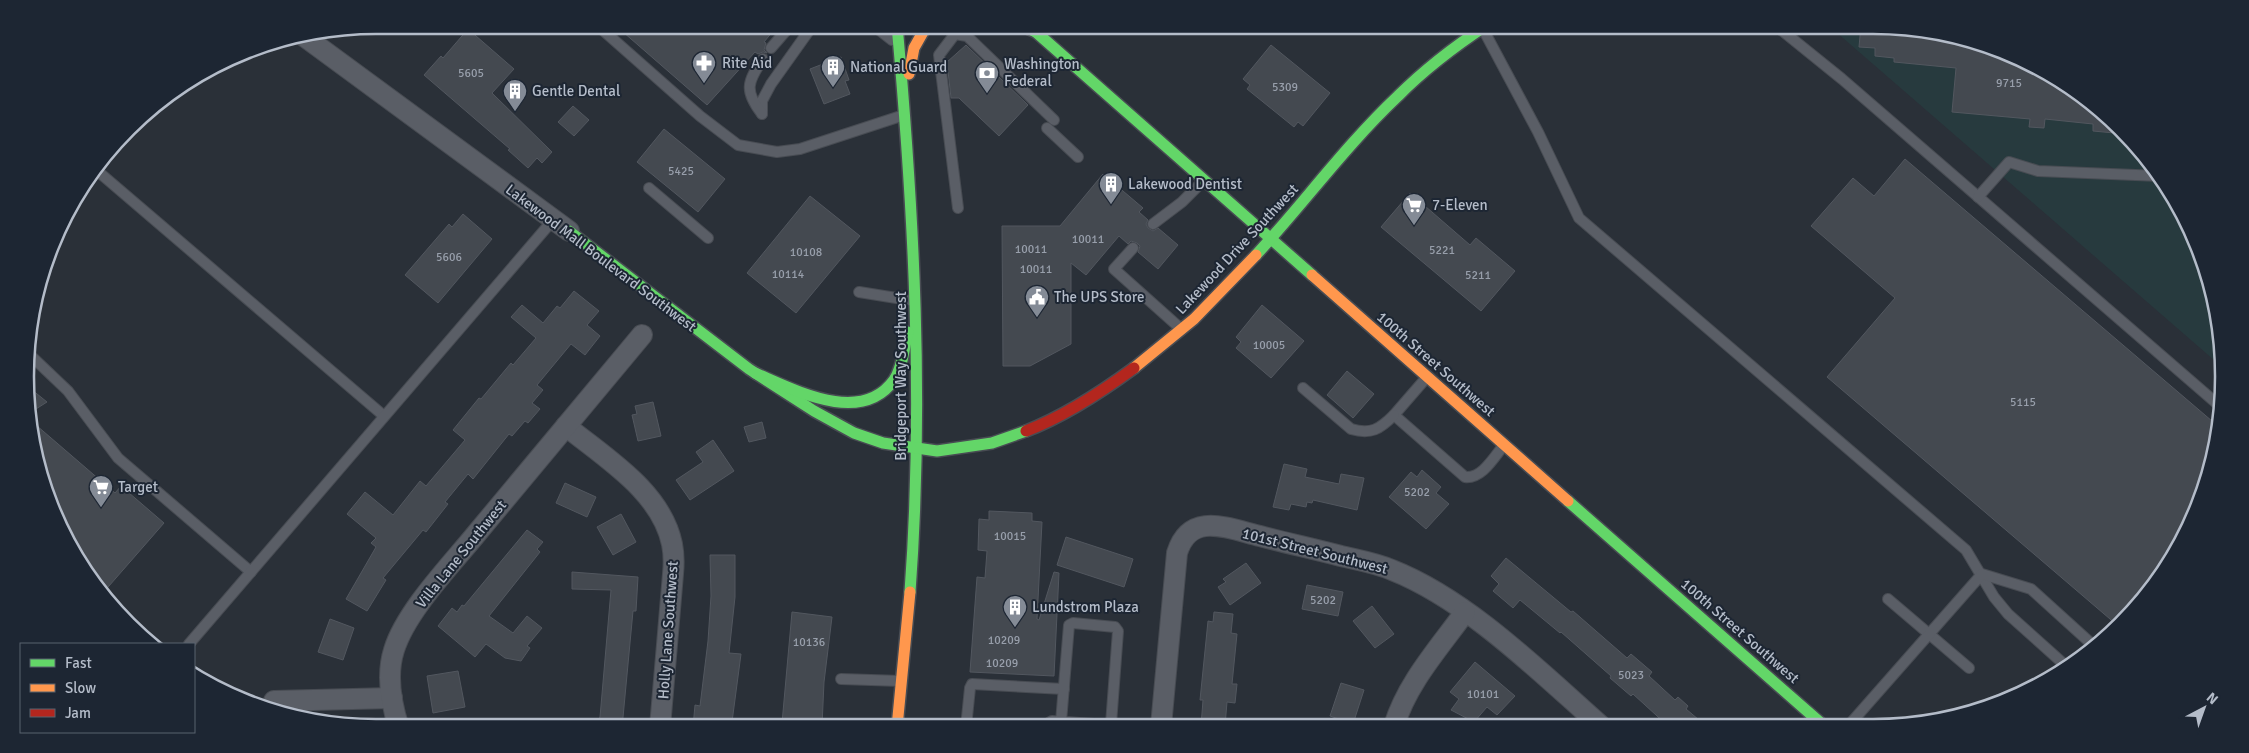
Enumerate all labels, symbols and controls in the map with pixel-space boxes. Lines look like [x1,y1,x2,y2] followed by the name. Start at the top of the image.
[691,50,717,84] pharmacy icon: Rite Aid
[722,54,772,72] place label: Rite Aid
[820,54,846,88] building icon: National Guard
[1004,55,1080,90] place label: Washington Federal
[850,58,947,76] place label: National Guard
[974,60,1000,94] bank icon: Washington Federal
[458,66,484,81] house number: 5605
[1996,76,2022,91] house number: 9715
[502,78,528,112] building icon: Gentle Dental
[1272,80,1298,95] house number: 5309
[532,82,620,100] place label: Gentle Dental
[668,164,694,179] house number: 5425
[1098,171,1124,205] building icon: Lakewood Dentist
[1128,175,1242,193] place label: Lakewood Dentist
[502,180,700,336] street label: Lakewood Mall Boulevard Southwest
[1172,180,1302,318] street label: Lakewood Drive Southwest
[1401,192,1427,226] supermarket icon: 7-Eleven
[1432,196,1488,214] place label: 7-Eleven
[1072,232,1104,247] house number: 10011
[1015,242,1047,257] house number: 10011
[1429,243,1455,258] house number: 5221
[790,245,822,260] house number: 10108
[436,250,462,265] house number: 5606
[1020,262,1052,277] house number: 10011
[772,267,805,282] house number: 10114
[1465,268,1491,283] house number: 5211
[1024,284,1050,318] public building icon: The UPS Store
[1054,288,1145,306] place label: The UPS Store
[892,291,910,461] street label: Bridgeport Way Southwest
[1373,308,1499,420] street label: 100th Street Southwest
[1253,338,1285,353] house number: 10005
[2010,395,2036,410] house number: 5115
[88,474,114,508] supermarket icon: Target
[118,478,158,496] place label: Target
[1404,485,1430,500] house number: 5202
[412,496,510,612] street label: Villa Lane Southwest
[1240,524,1390,578] street label: 101st Street Southwest
[994,529,1026,544] house number: 10015
[654,560,682,700] street label: Holly Lane Southwest
[1677,575,1803,687] street label: 100th Street Southwest
[1310,593,1336,608] house number: 5202
[1002,594,1028,628] building icon: Lundstrom Plaza
[1032,598,1139,616] place label: Lundstrom Plaza
[988,633,1020,648] house number: 10209
[793,635,825,650] house number: 10136
[20,643,195,733] legend
[65,654,92,672] text: Fast
[986,656,1018,671] house number: 10209
[1618,668,1644,683] house number: 5023
[65,679,96,697] text: Slow
[2179,683,2229,733] north arrow
[1467,687,1499,702] house number: 10101
[2203,689,2221,708] text: N
[65,704,91,722] text: Jam

